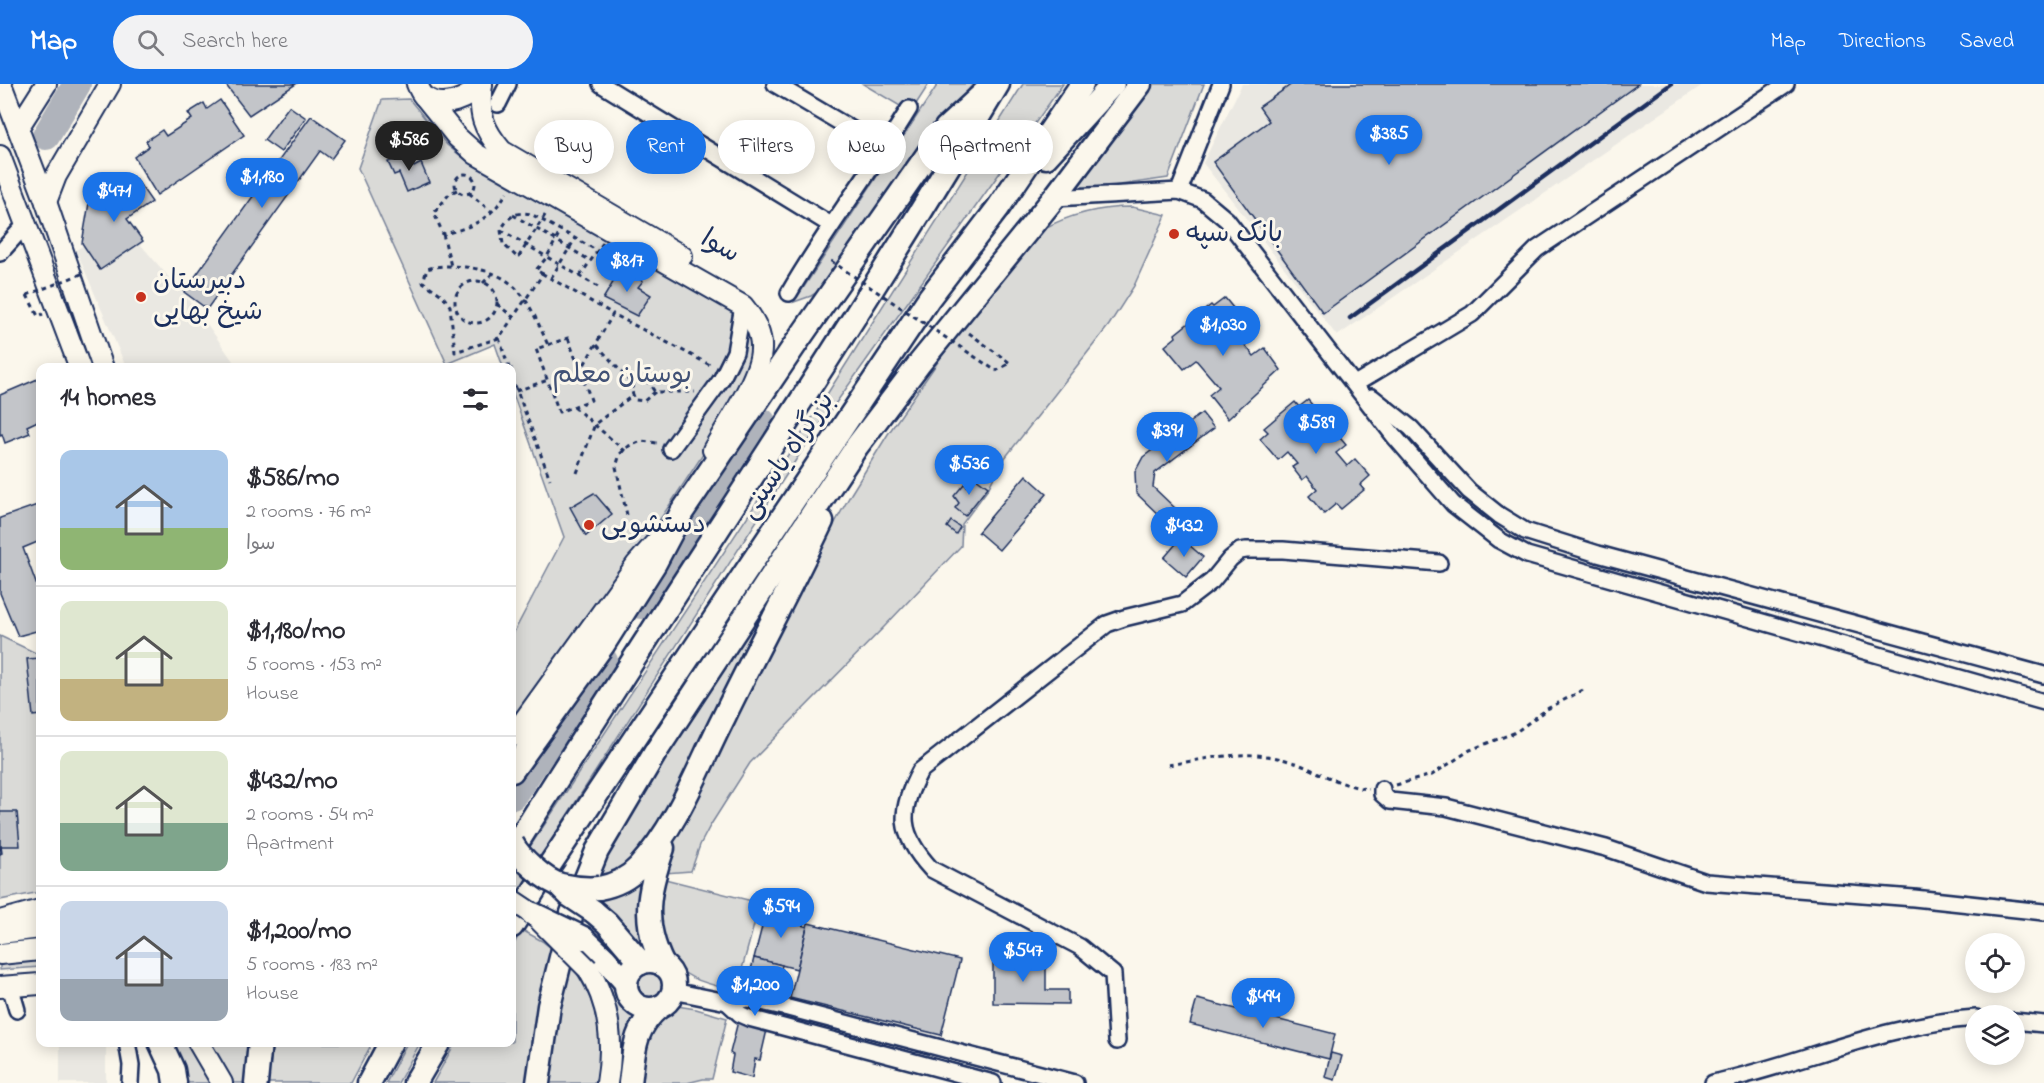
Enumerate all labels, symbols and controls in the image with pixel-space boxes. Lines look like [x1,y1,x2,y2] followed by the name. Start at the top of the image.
[113,15,533,69] search box
[30,22,77,63] text: Map
[134,26,167,59] icon: search
[182,26,288,58] text: Search here
[1770,27,1806,57] text: Map
[1839,27,1926,57] text: Directions
[1959,27,2014,57] text: Saved
[1353,115,1425,166] pin: $385
[534,120,614,174] chip: Buy
[626,120,706,174] chip: Rent
[718,120,815,174] chip: Filters
[827,120,906,174] chip: New
[918,120,1053,174] chip: Apartment
[1369,120,1409,149] text: $385
[373,121,445,172] pin: $586
[389,126,429,155] text: $586
[213,158,311,209] pin: $1,180
[240,163,284,192] text: $1,180
[78,172,150,223] pin: $471
[97,177,131,206] text: $471
[1186,215,1283,254] place label: بانک سپه
[693,220,747,274] street label: سوا
[1167,227,1181,241] marker: بانک سپه
[591,242,663,293] pin: $817
[610,247,644,276] text: $817
[153,262,263,332] place label: دبیرستان شیخ بهایی
[134,290,148,304] marker: دبیرستان شیخ بهایی
[1174,306,1272,357] pin: $1,030
[1199,311,1247,340] text: $1,030
[552,356,692,395] park label: بوستان معلم
[60,380,156,418] text: 14 homes
[459,383,492,416] icon: filters
[731,384,845,528] street label: بزرگراه یاسینی
[1280,404,1352,455] pin: $589
[1297,409,1335,438] text: $589
[1131,412,1203,463] pin: $391
[1151,417,1183,446] text: $391
[933,445,1005,496] pin: $536
[949,450,989,479] text: $536
[246,460,340,498] text: $586/mo
[108,474,180,546] icon: home
[246,498,371,527] text: 2 rooms · 76 m²
[601,506,706,545] place label: دستشویی
[1148,507,1220,558] pin: $432
[1165,512,1203,541] text: $432
[582,518,596,532] marker: دستشویی
[246,530,275,559] text: سوا
[246,613,345,651] text: $1,180/mo
[108,625,180,697] icon: home
[246,651,382,680] text: 5 rooms · 153 m²
[246,680,299,709] text: House
[246,763,338,801] text: $432/mo
[108,775,180,847] icon: home
[246,801,374,830] text: 2 rooms · 54 m²
[246,830,334,859] text: Apartment
[745,888,817,939] pin: $594
[762,893,800,922] text: $594
[246,913,352,951] text: $1,200/mo
[108,925,180,997] icon: home
[987,932,1059,983] pin: $547
[1965,933,2025,1065] map controls
[1965,933,2025,993] button: locate
[1003,937,1043,966] text: $547
[246,951,378,980] text: 5 rooms · 183 m²
[706,966,804,1017] pin: $1,200
[730,971,780,1000] text: $1,200
[1227,978,1299,1029] pin: $494
[246,980,299,1009] text: House
[1246,983,1280,1012] text: $494
[1965,1005,2025,1065] button: layers

